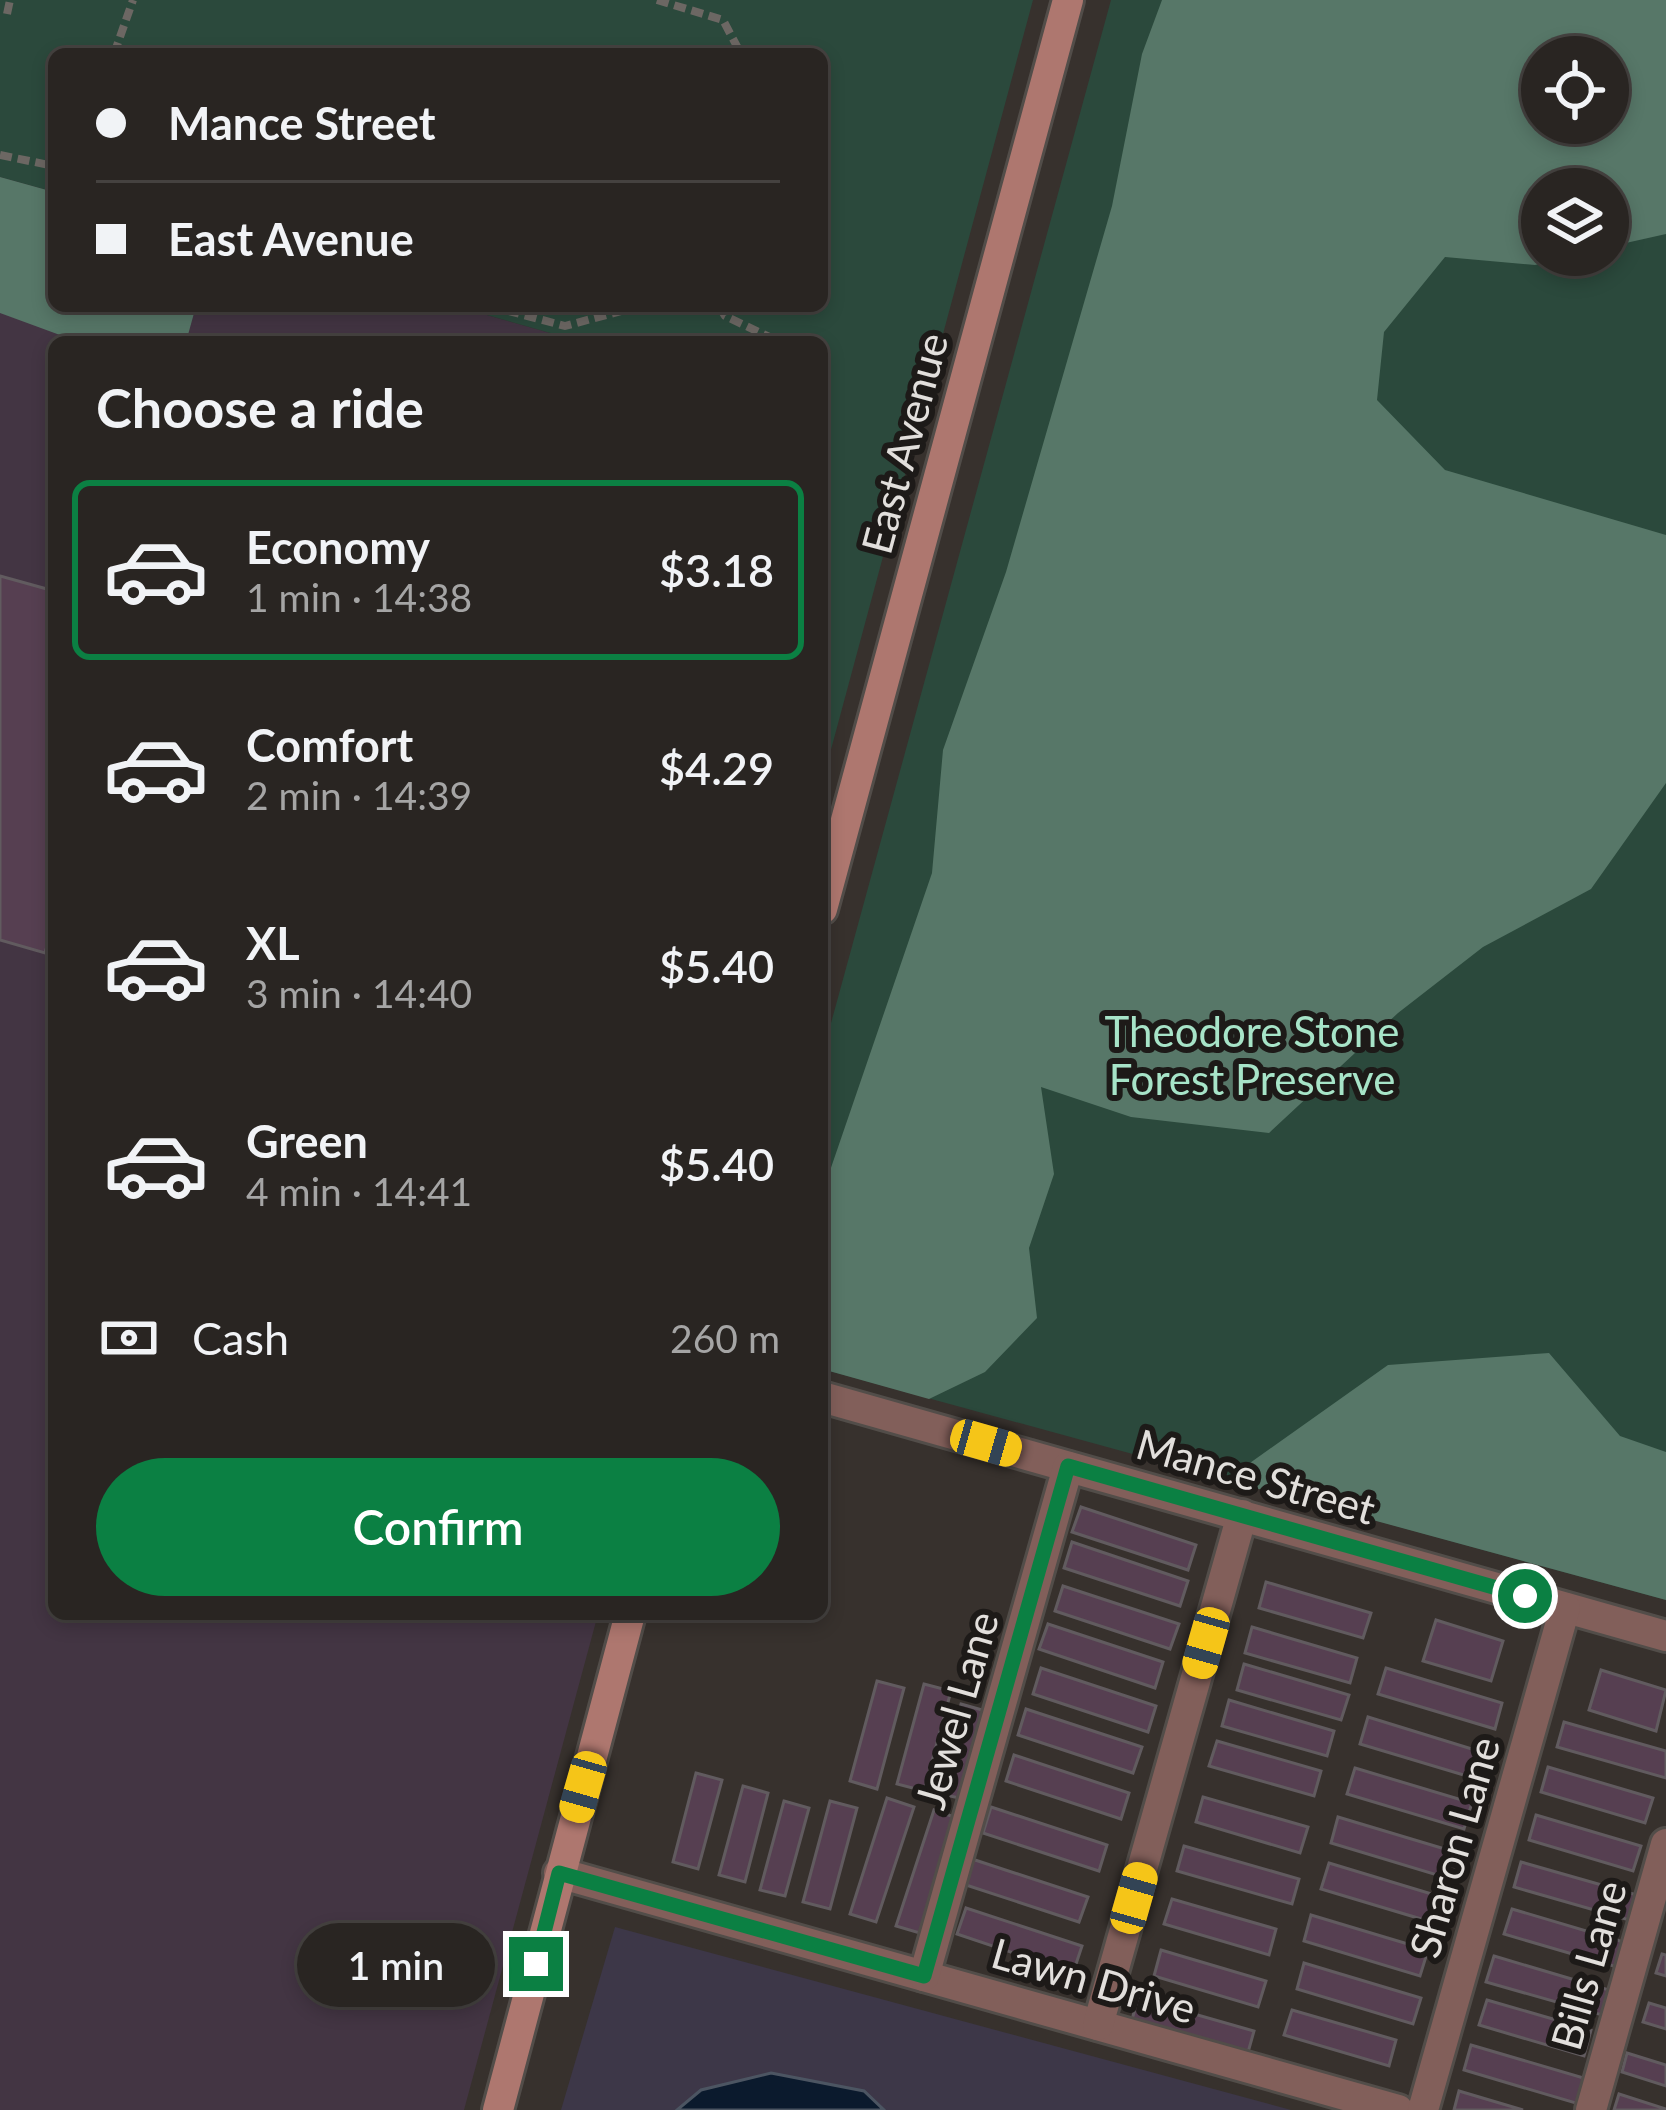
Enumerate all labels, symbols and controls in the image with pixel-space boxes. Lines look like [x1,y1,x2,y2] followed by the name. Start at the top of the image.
[1521,36,1629,276] map controls
[1521,36,1629,144] button: locate
[168,96,436,150] text: Mance Street
[1521,168,1629,276] button: layers
[168,212,414,266] text: East Avenue
[851,327,957,559] street label: East Avenue
[96,375,424,440] text: Choose a ride
[102,516,210,624] icon: car
[246,520,430,574] text: Economy
[659,543,774,597] text: $3.18
[246,574,472,620] text: 1 min · 14:38
[102,714,210,822] icon: car
[246,718,413,772] text: Comfort
[659,741,774,795] text: $4.29
[246,772,472,818] text: 2 min · 14:39
[102,912,210,1020] icon: car
[246,916,300,970] text: XL
[659,939,774,993] text: $5.40
[246,970,472,1016] text: 3 min · 14:40
[1105,1006,1399,1104] park label: Theodore Stone Forest Preserve
[102,1110,210,1218] icon: car
[246,1114,368,1168] text: Green
[659,1137,774,1191] text: $5.40
[246,1168,472,1214] text: 4 min · 14:41
[96,1305,162,1371] icon: cash
[192,1311,289,1365] text: Cash
[670,1315,780,1361] text: 260 m
[946,1416,1026,1470] car
[1131,1418,1381,1534] street label: Mance Street
[96,1458,780,1596] button: Confirm
[1498,1569,1552,1623] route start
[1179,1603,1233,1683] car
[904,1606,1008,1814] street label: Jewel Lane
[1399,1731,1509,1963] street label: Sharon Lane
[556,1747,610,1827] car
[1107,1858,1161,1938] car
[1540,1875,1636,2055] street label: Bills Lane
[296,1922,494,2006] callout: 1 min
[986,1927,1202,2033] street label: Lawn Drive
[509,1937,563,1991] route end
[348,1942,444,1988] text: 1 min

